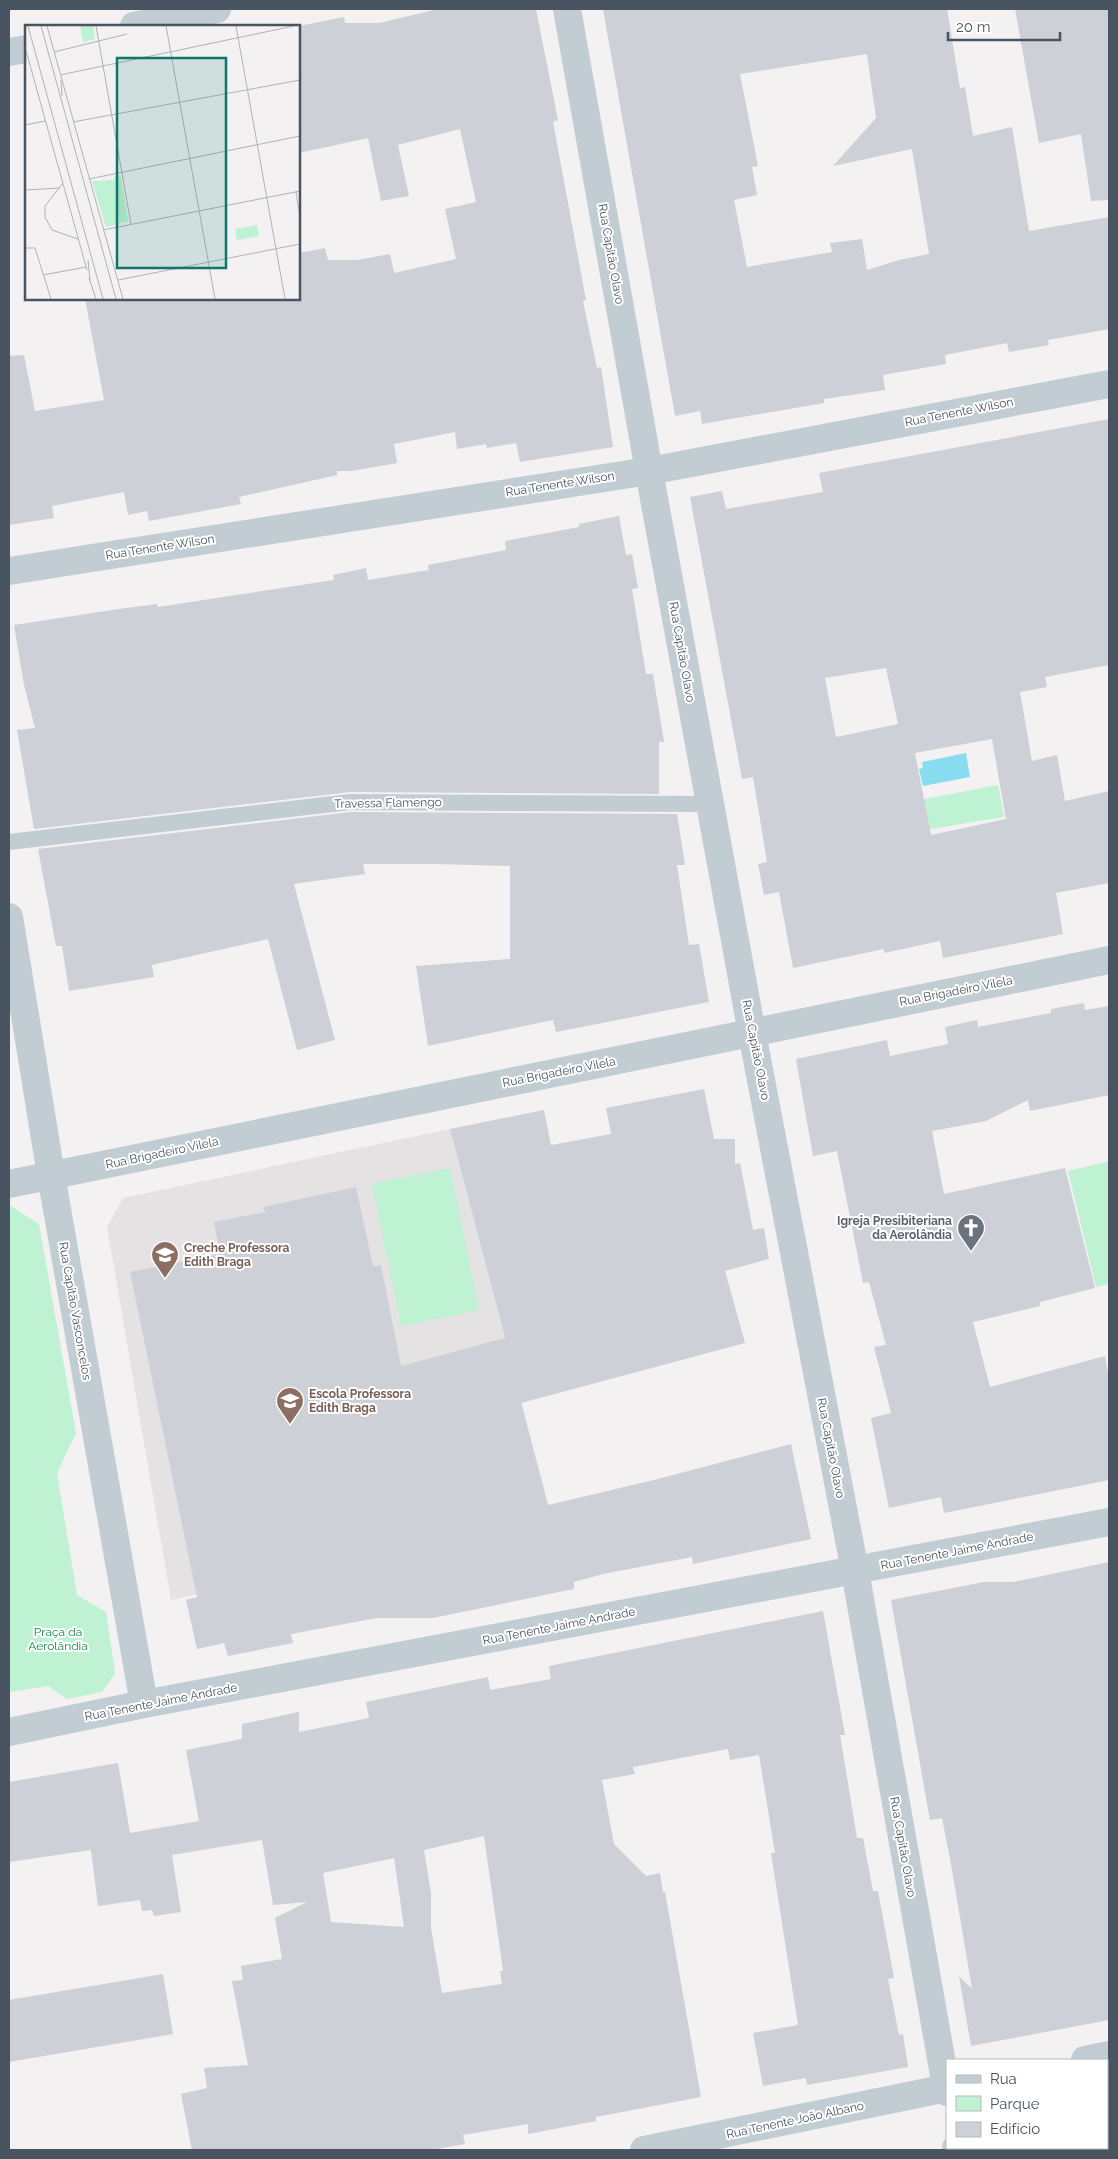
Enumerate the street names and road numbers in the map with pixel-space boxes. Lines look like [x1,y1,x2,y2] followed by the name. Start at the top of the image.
[595,203,627,305] street label: Rua Capitão Olavo
[904,395,1014,429] street label: Rua Tenente Wilson
[505,468,615,500] street label: Rua Tenente Wilson
[105,531,215,563] street label: Rua Tenente Wilson
[666,601,698,703] street label: Rua Capitão Olavo
[334,795,442,811] street label: Travessa Flamengo
[898,973,1014,1009] street label: Rua Brigadeiro Vilela
[739,999,773,1101] street label: Rua Capitão Olavo
[501,1054,617,1090] street label: Rua Brigadeiro Vilela
[104,1134,220,1172] street label: Rua Brigadeiro Vilela
[56,1241,94,1381] street label: Rua Capitão Vasconcelos
[814,1397,848,1499] street label: Rua Capitão Olavo
[879,1529,1035,1573] street label: Rua Tenente Jaime Andrade
[481,1604,637,1648] street label: Rua Tenente Jaime Andrade
[83,1680,239,1724] street label: Rua Tenente Jaime Andrade
[887,1796,919,1898] street label: Rua Capitão Olavo
[725,2099,865,2141] street label: Rua Tenente João Albano

